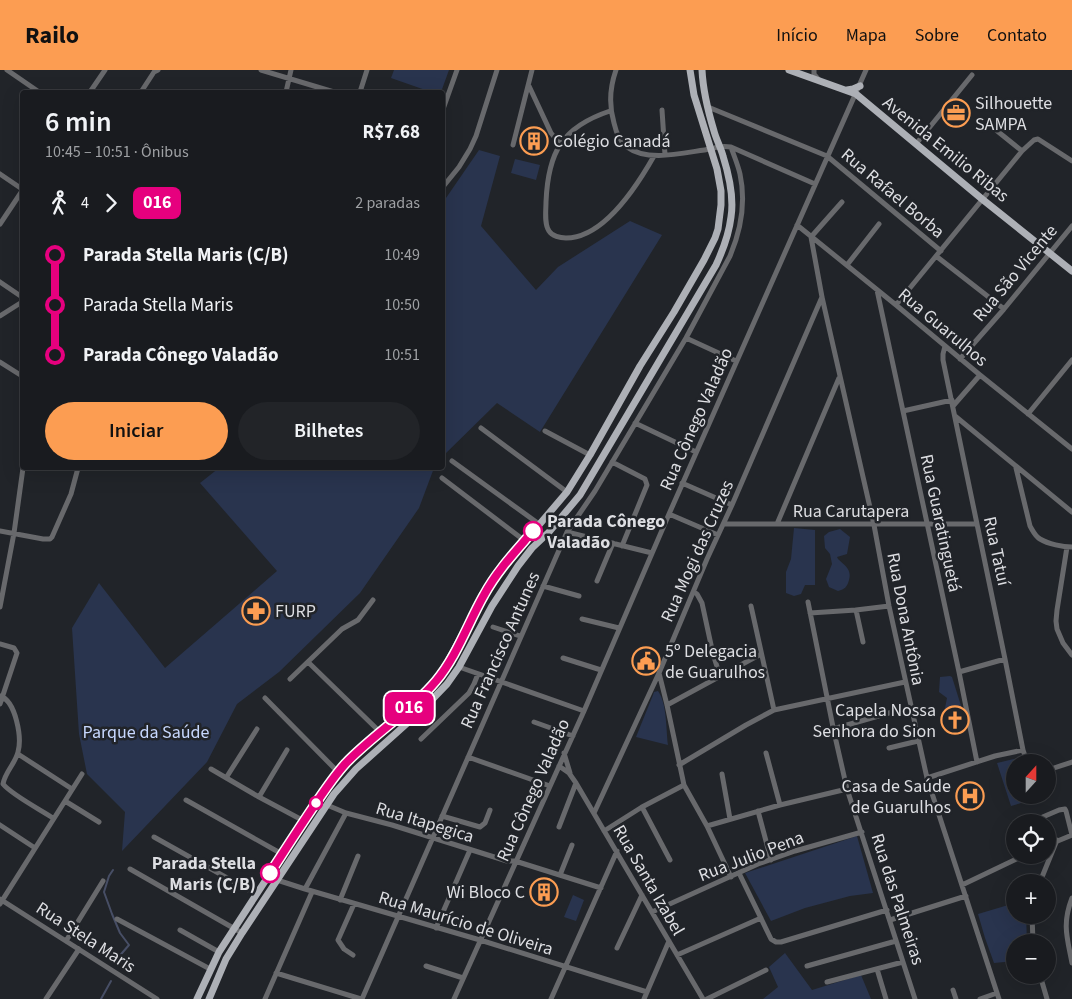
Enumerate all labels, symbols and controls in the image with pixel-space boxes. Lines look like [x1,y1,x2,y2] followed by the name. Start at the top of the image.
[25,18,79,53] text: Railo
[776,23,818,48] text: Início
[846,23,887,48] text: Mapa
[915,23,959,48] text: Sobre
[987,23,1047,48] text: Contato
[877,91,1014,208] street label: Avenida Emilio Ribas
[975,91,1052,137] place label: Silhouette SAMPA
[941,98,971,128] office icon: Silhouette SAMPA
[45,102,112,142] text: 6 min
[363,119,420,146] text: R$7.68
[519,126,549,156] building icon: Colégio Canadá
[553,129,671,154] place label: Colégio Canadá
[45,141,189,163] text: 10:45 – 10:51 · Ônibus
[835,143,950,244] street label: Rua Rafael Borba
[45,189,73,217] icon: walk
[97,189,125,217] icon: forward
[143,190,171,215] text: 016
[81,192,89,214] text: 4
[355,192,420,214] text: 2 paradas
[967,219,1064,327] street label: Rua São Vicente
[83,242,289,269] text: Parada Stella Maris (C/B)
[384,244,420,266] text: 10:49
[892,282,993,372] street label: Rua Guarulhos
[83,292,233,319] text: Parada Stella Maris
[384,294,420,316] text: 10:50
[83,342,279,369] text: Parada Cônego Valadão
[384,344,420,366] text: 10:51
[654,344,739,495] street label: Rua Cônego Valadão
[45,402,228,460] button: Iniciar
[238,402,420,460] button: Bilhetes
[914,452,967,594] street label: Rua Guaratinguetá
[655,476,740,626] street label: Rua Mogi das Cruzes
[793,499,909,524] street label: Rua Carutapera
[546,509,665,555] place label: Parada Cônego Valadão
[977,514,1016,589] street label: Rua Tatuí
[523,521,543,541] marker: Parada Cônego Valadão
[880,551,931,688] street label: Rua Dona Antônia
[455,568,546,733] street label: Rua Francisco Antunes
[241,596,271,626] pharmacy icon: FURP
[275,599,316,624] place label: FURP
[665,639,765,685] place label: 5º Delegacia de Guarulhos
[631,646,661,676] public building icon: 5º Delegacia de Guarulhos
[380,692,438,724] line badge: 016
[395,695,423,720] text: 016
[813,698,936,744] place label: Capela Nossa Senhora do Sion
[940,705,970,735] church icon: Capela Nossa Senhora do Sion
[491,715,576,866] street label: Rua Cônego Valadão
[83,720,210,745] park label: Parque da Saúde
[1006,754,1056,804] north arrow
[1006,754,1056,984] map controls
[842,774,951,820] place label: Casa de Saúde de Guarulhos
[955,781,985,811] hospital icon: Casa de Saúde de Guarulhos
[309,796,323,810] unlabelled marker
[373,796,477,849] street label: Rua Itapegica
[1006,814,1056,864] button: locate
[607,820,690,940] street label: Rua Santa Izabel
[695,825,808,888] street label: Rua Julio Pena
[865,830,931,968] street label: Rua das Palmeiras
[152,851,256,897] place label: Parada Stella Maris (C/B)
[260,863,280,883] marker: Parada Stella Maris (C/B)
[1006,874,1056,924] button: +
[529,877,559,907] building icon: Wi Bloco C
[446,880,525,905] place label: Wi Bloco C
[375,885,556,962] street label: Rua Maurício de Oliveira
[31,896,140,979] street label: Rua Stela Maris
[1006,934,1056,984] button: −

